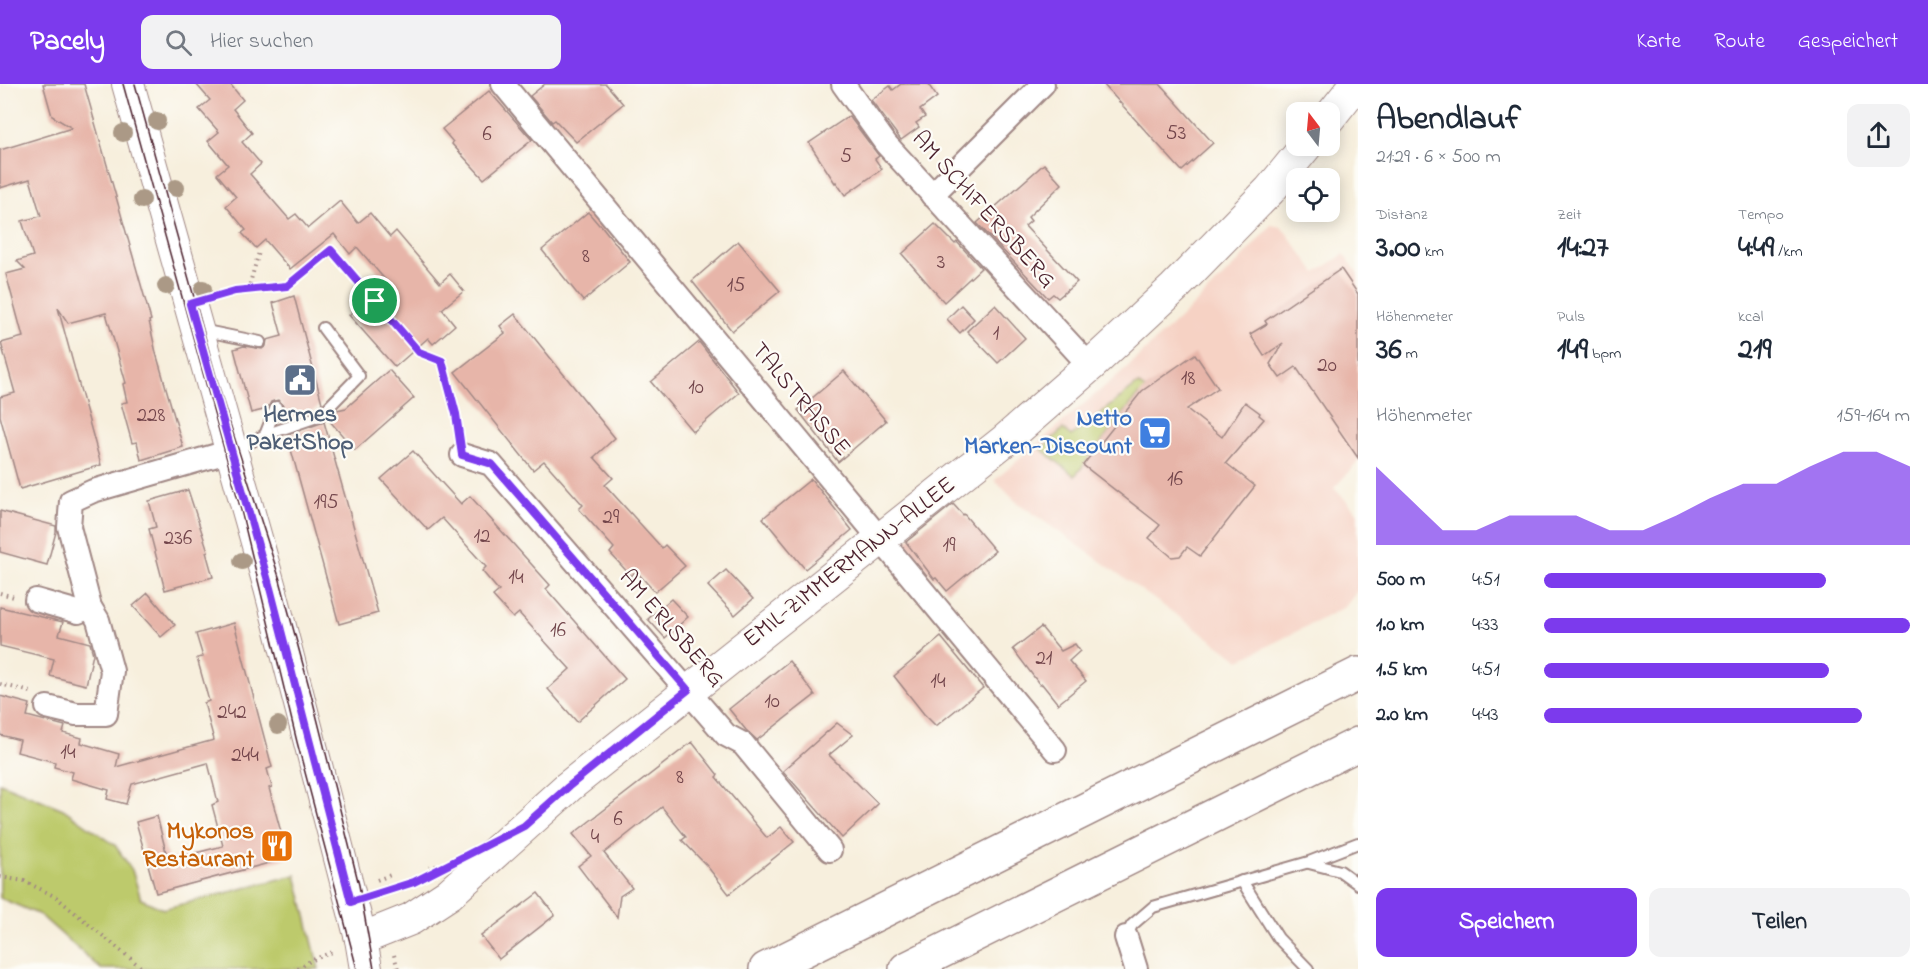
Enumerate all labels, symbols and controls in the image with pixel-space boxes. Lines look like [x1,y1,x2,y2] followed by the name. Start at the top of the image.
[141,15,561,69] search box
[30,22,105,63] text: Pacely
[162,26,195,59] icon: search
[210,26,313,58] text: Hier suchen
[1636,27,1681,57] text: Karte
[1714,27,1765,57] text: Route
[1798,27,1898,57] text: Gespeichert
[1376,96,1521,144] text: Abendlauf
[1286,102,1340,156] north arrow
[1286,102,1340,222] map controls
[1847,104,1910,167] button: share
[1166,119,1186,149] house number: 53
[482,120,492,150] house number: 6
[903,123,1063,297] street label: AM SCHIFERSBERG
[840,142,852,172] house number: 5
[1376,143,1501,172] text: 21:29 · 6 × 500 m
[1286,168,1340,222] button: locate
[1376,203,1427,227] text: Distanz
[1557,203,1582,227] text: Zeit
[1738,203,1784,227] text: Tempo
[1376,227,1420,271] text: 3.00
[1557,227,1609,271] text: 14:27
[1738,227,1774,271] text: 4:49
[1420,240,1444,264] text: km
[1774,240,1803,264] text: /km
[582,242,590,272] house number: 8
[937,248,945,278] house number: 3
[727,271,745,301] house number: 15
[349,275,400,326] pin
[358,284,391,317] icon: arrive
[1376,305,1453,329] text: Höhenmeter
[1557,305,1585,329] text: Puls
[1738,305,1763,329] text: kcal
[993,319,1000,349] house number: 1
[1376,329,1402,373] text: 36
[1557,329,1588,373] text: 149
[1738,329,1771,373] text: 219
[742,335,858,465] street label: TALSTRASSE
[1402,342,1418,366] text: m
[1588,342,1622,366] text: bpm
[1317,351,1337,381] house number: 20
[282,362,318,398] public building icon: Hermes PaketShop
[1181,364,1195,394] house number: 18
[688,373,704,403] house number: 10
[246,398,354,461] place label: Hermes PaketShop
[137,401,165,431] house number: 228
[964,402,1133,465] place label: Netto Marken-Discount
[1376,402,1472,431] text: Höhenmeter
[1837,402,1910,431] text: 159–164 m
[1137,415,1173,451] supermarket icon: Netto Marken-Discount
[1167,465,1183,495] house number: 16
[736,469,964,657] street label: EMIL-ZIMMERMANN-ALLEE
[313,488,339,518] house number: 195
[603,503,620,533] house number: 29
[473,522,491,552] house number: 12
[164,524,192,554] house number: 236
[943,531,956,561] house number: 19
[610,562,732,696] street label: AM ERLSBERG
[508,563,524,593] house number: 14
[1376,566,1425,595] text: 500 m
[1472,566,1500,595] text: 4:51
[1376,611,1424,640] text: 1.0 km
[1472,611,1498,640] text: 4:33
[550,616,566,646] house number: 16
[1035,644,1053,674] house number: 21
[1376,656,1427,685] text: 1.5 km
[1472,656,1500,685] text: 4:51
[930,667,946,697] house number: 14
[764,687,780,717] house number: 10
[217,698,247,728] house number: 242
[1376,701,1428,730] text: 2.0 km
[1472,701,1498,730] text: 4:43
[60,738,76,768] house number: 14
[231,741,259,771] house number: 244
[676,763,684,793] house number: 8
[613,805,623,835] house number: 6
[143,815,255,878] place label: Mykonos Restaurant
[591,823,600,853] house number: 4
[259,828,295,864] restaurant icon: Mykonos Restaurant
[1376,888,1637,957] button: Speichern
[1649,888,1910,957] button: Teilen

